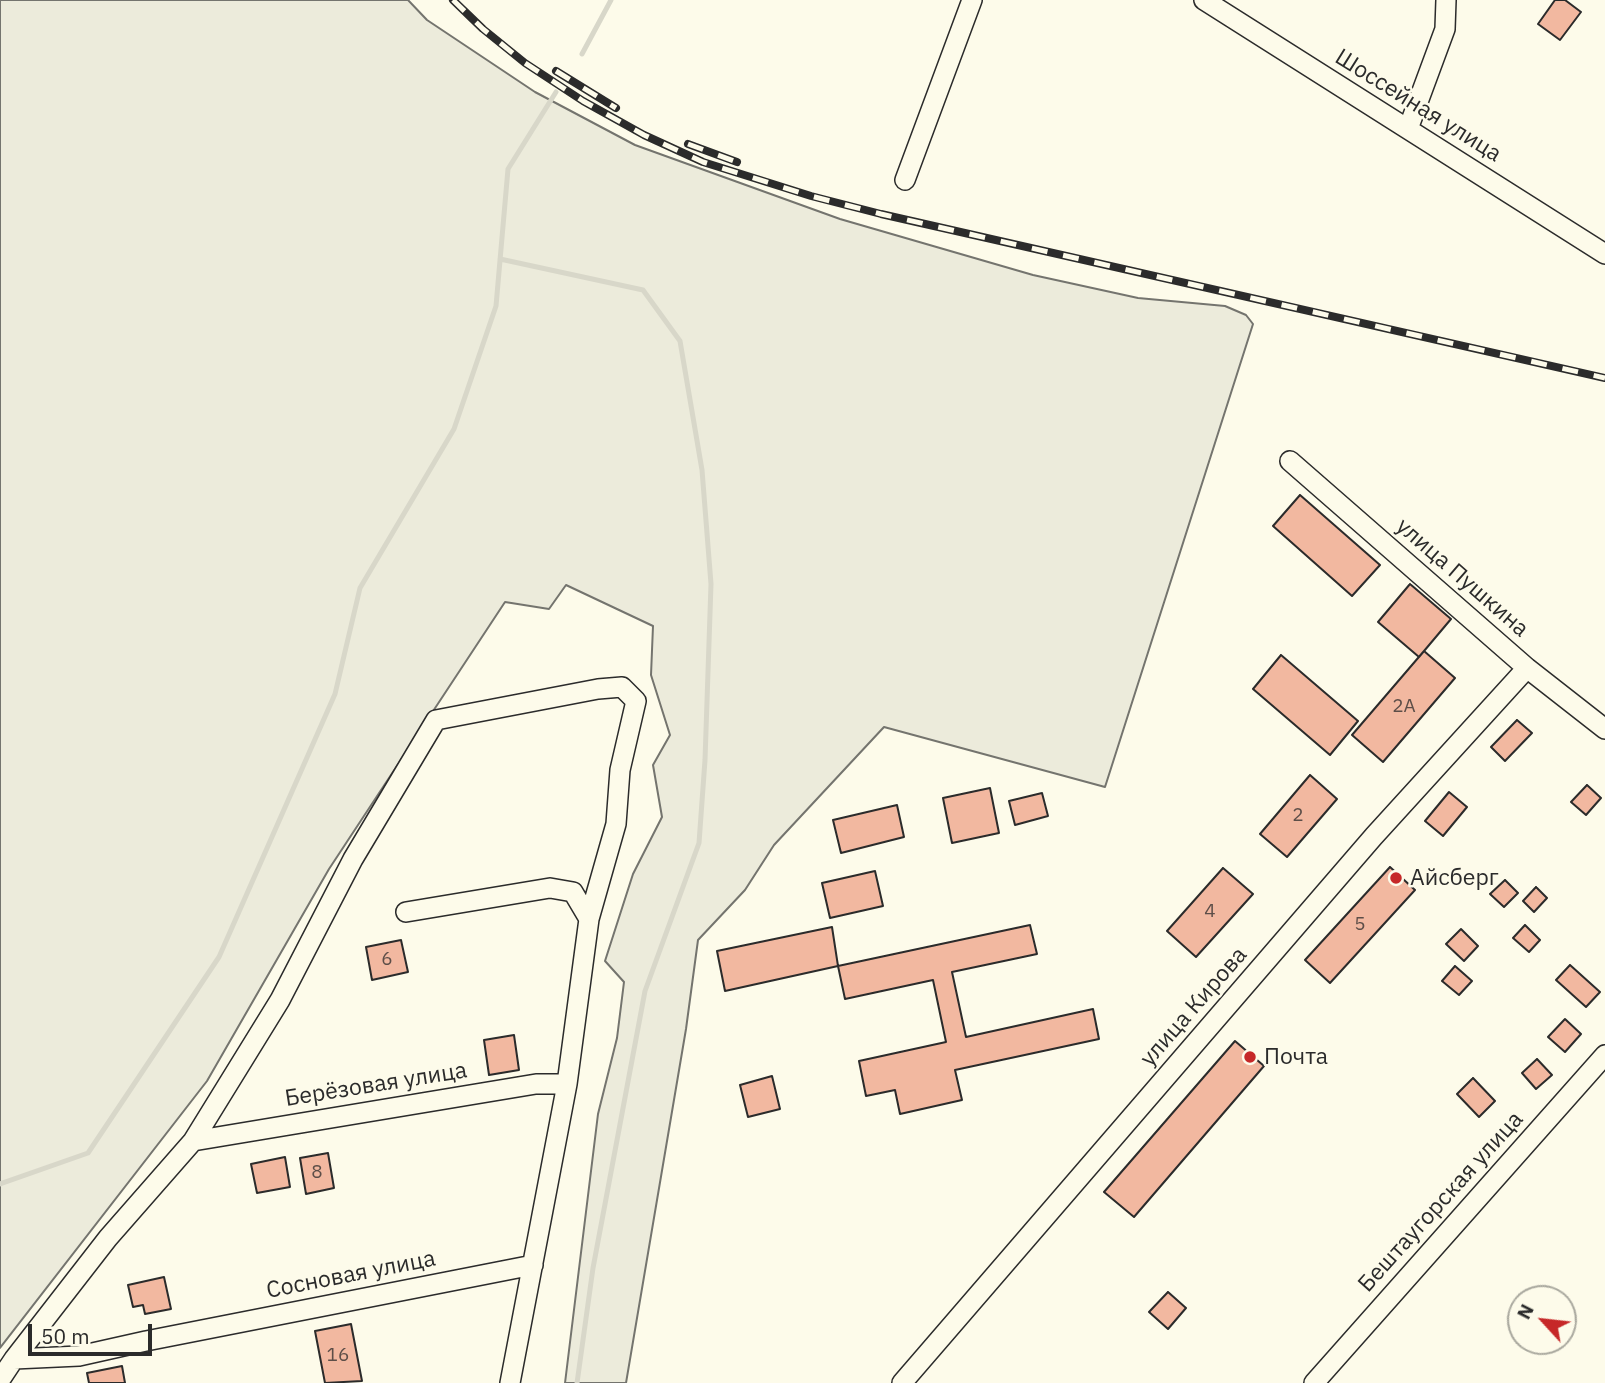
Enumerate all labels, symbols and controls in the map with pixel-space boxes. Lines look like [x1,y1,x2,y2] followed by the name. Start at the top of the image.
[1330,44,1506,168] street label: Шоссейная улица
[1390,513,1534,643] street label: улица Пушкина
[1392,696,1416,718] house number: 2А
[1292,805,1304,827] house number: 2
[1410,864,1499,892] place label: Айсберг
[1388,870,1404,886] marker: Айсберг
[1204,901,1216,923] house number: 4
[1354,914,1366,936] house number: 5
[1135,942,1253,1072] street label: улица Кирова
[381,949,393,971] house number: 6
[1264,1043,1328,1071] place label: Почта
[1242,1049,1258,1065] marker: Почта
[283,1057,469,1113] street label: Берёзовая улица
[1353,1106,1529,1298] street label: Бештаугорская улица
[311,1162,323,1184] house number: 8
[264,1245,438,1305] street label: Сосновая улица
[1507,1285,1577,1355] north arrow
[1511,1300,1539,1323] text: N
[32,1310,156,1354] scale bar
[41,1322,90,1350] text: 50 m
[327,1345,349,1367] house number: 16

